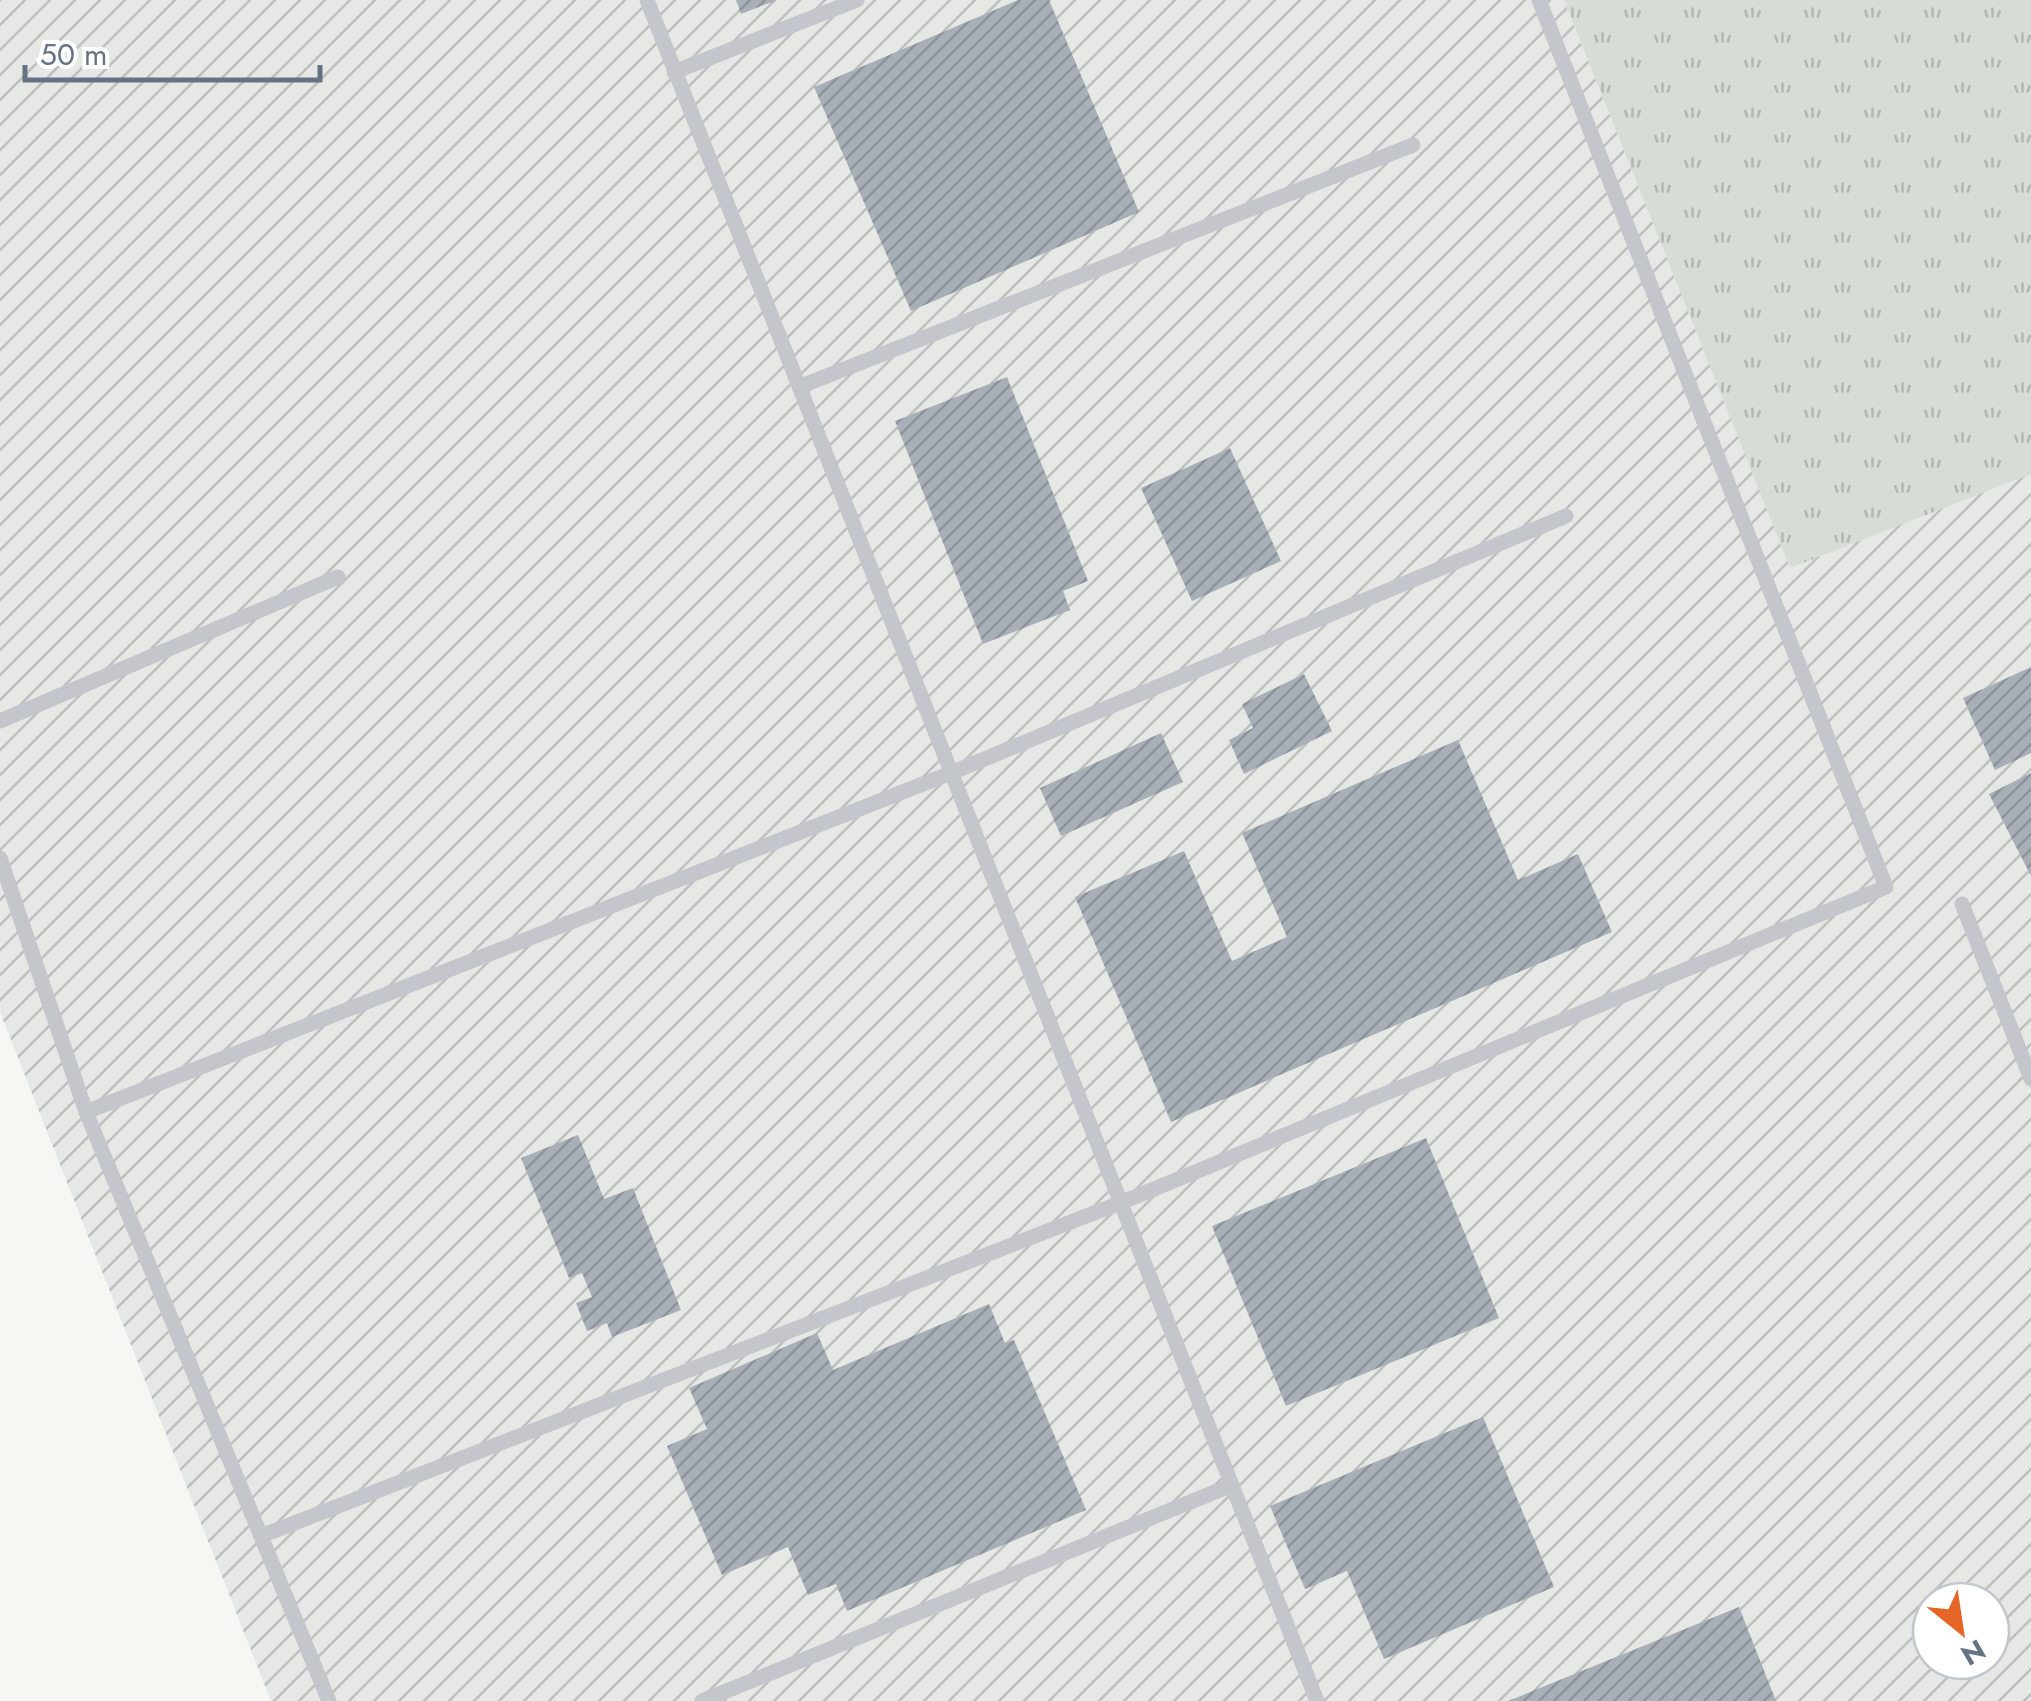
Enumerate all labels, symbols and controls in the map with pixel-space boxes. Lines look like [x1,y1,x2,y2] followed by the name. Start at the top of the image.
[25,20,320,82] scale bar
[40,33,107,76] text: 50 m
[1911,1581,2011,1681] north arrow
[1953,1629,1993,1676] text: N

